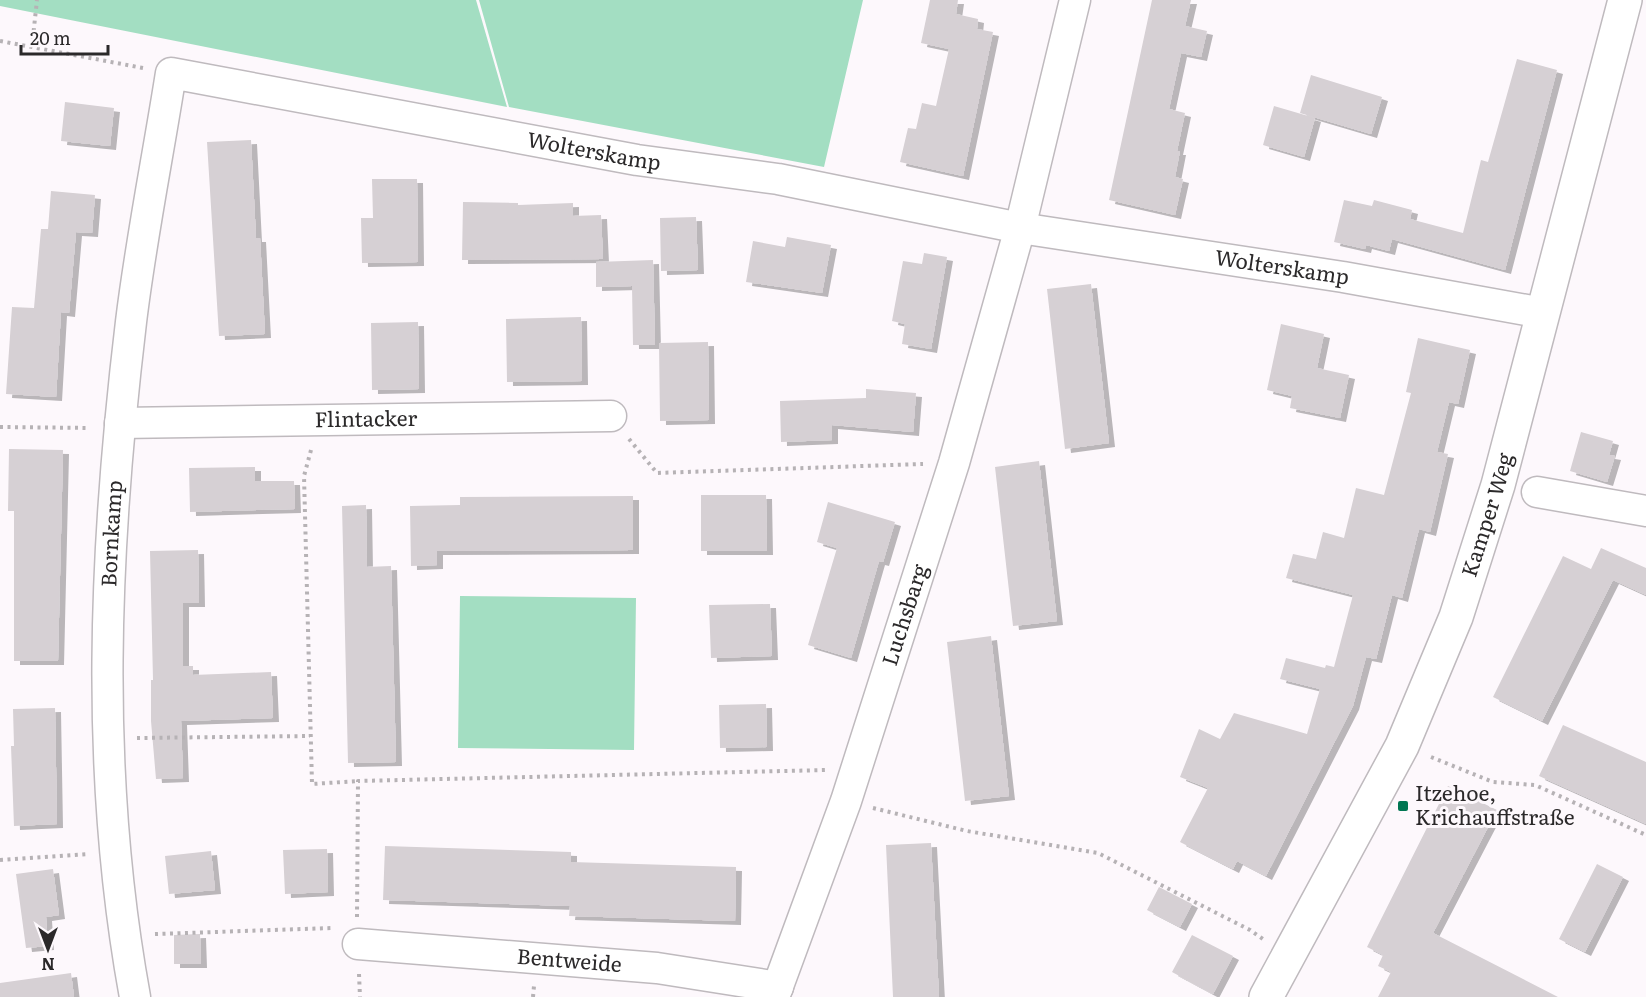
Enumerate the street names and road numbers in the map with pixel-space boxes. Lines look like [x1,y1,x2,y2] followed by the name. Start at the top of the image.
[525,122,663,176] street label: Wolterskamp
[1213,240,1352,291] street label: Wolterskamp
[314,401,418,433] street label: Flintacker
[1452,449,1519,580] street label: Kamper Weg
[91,479,128,588] street label: Bornkamp
[872,559,934,669] street label: Luchsbarg
[516,939,623,978] street label: Bentweide

